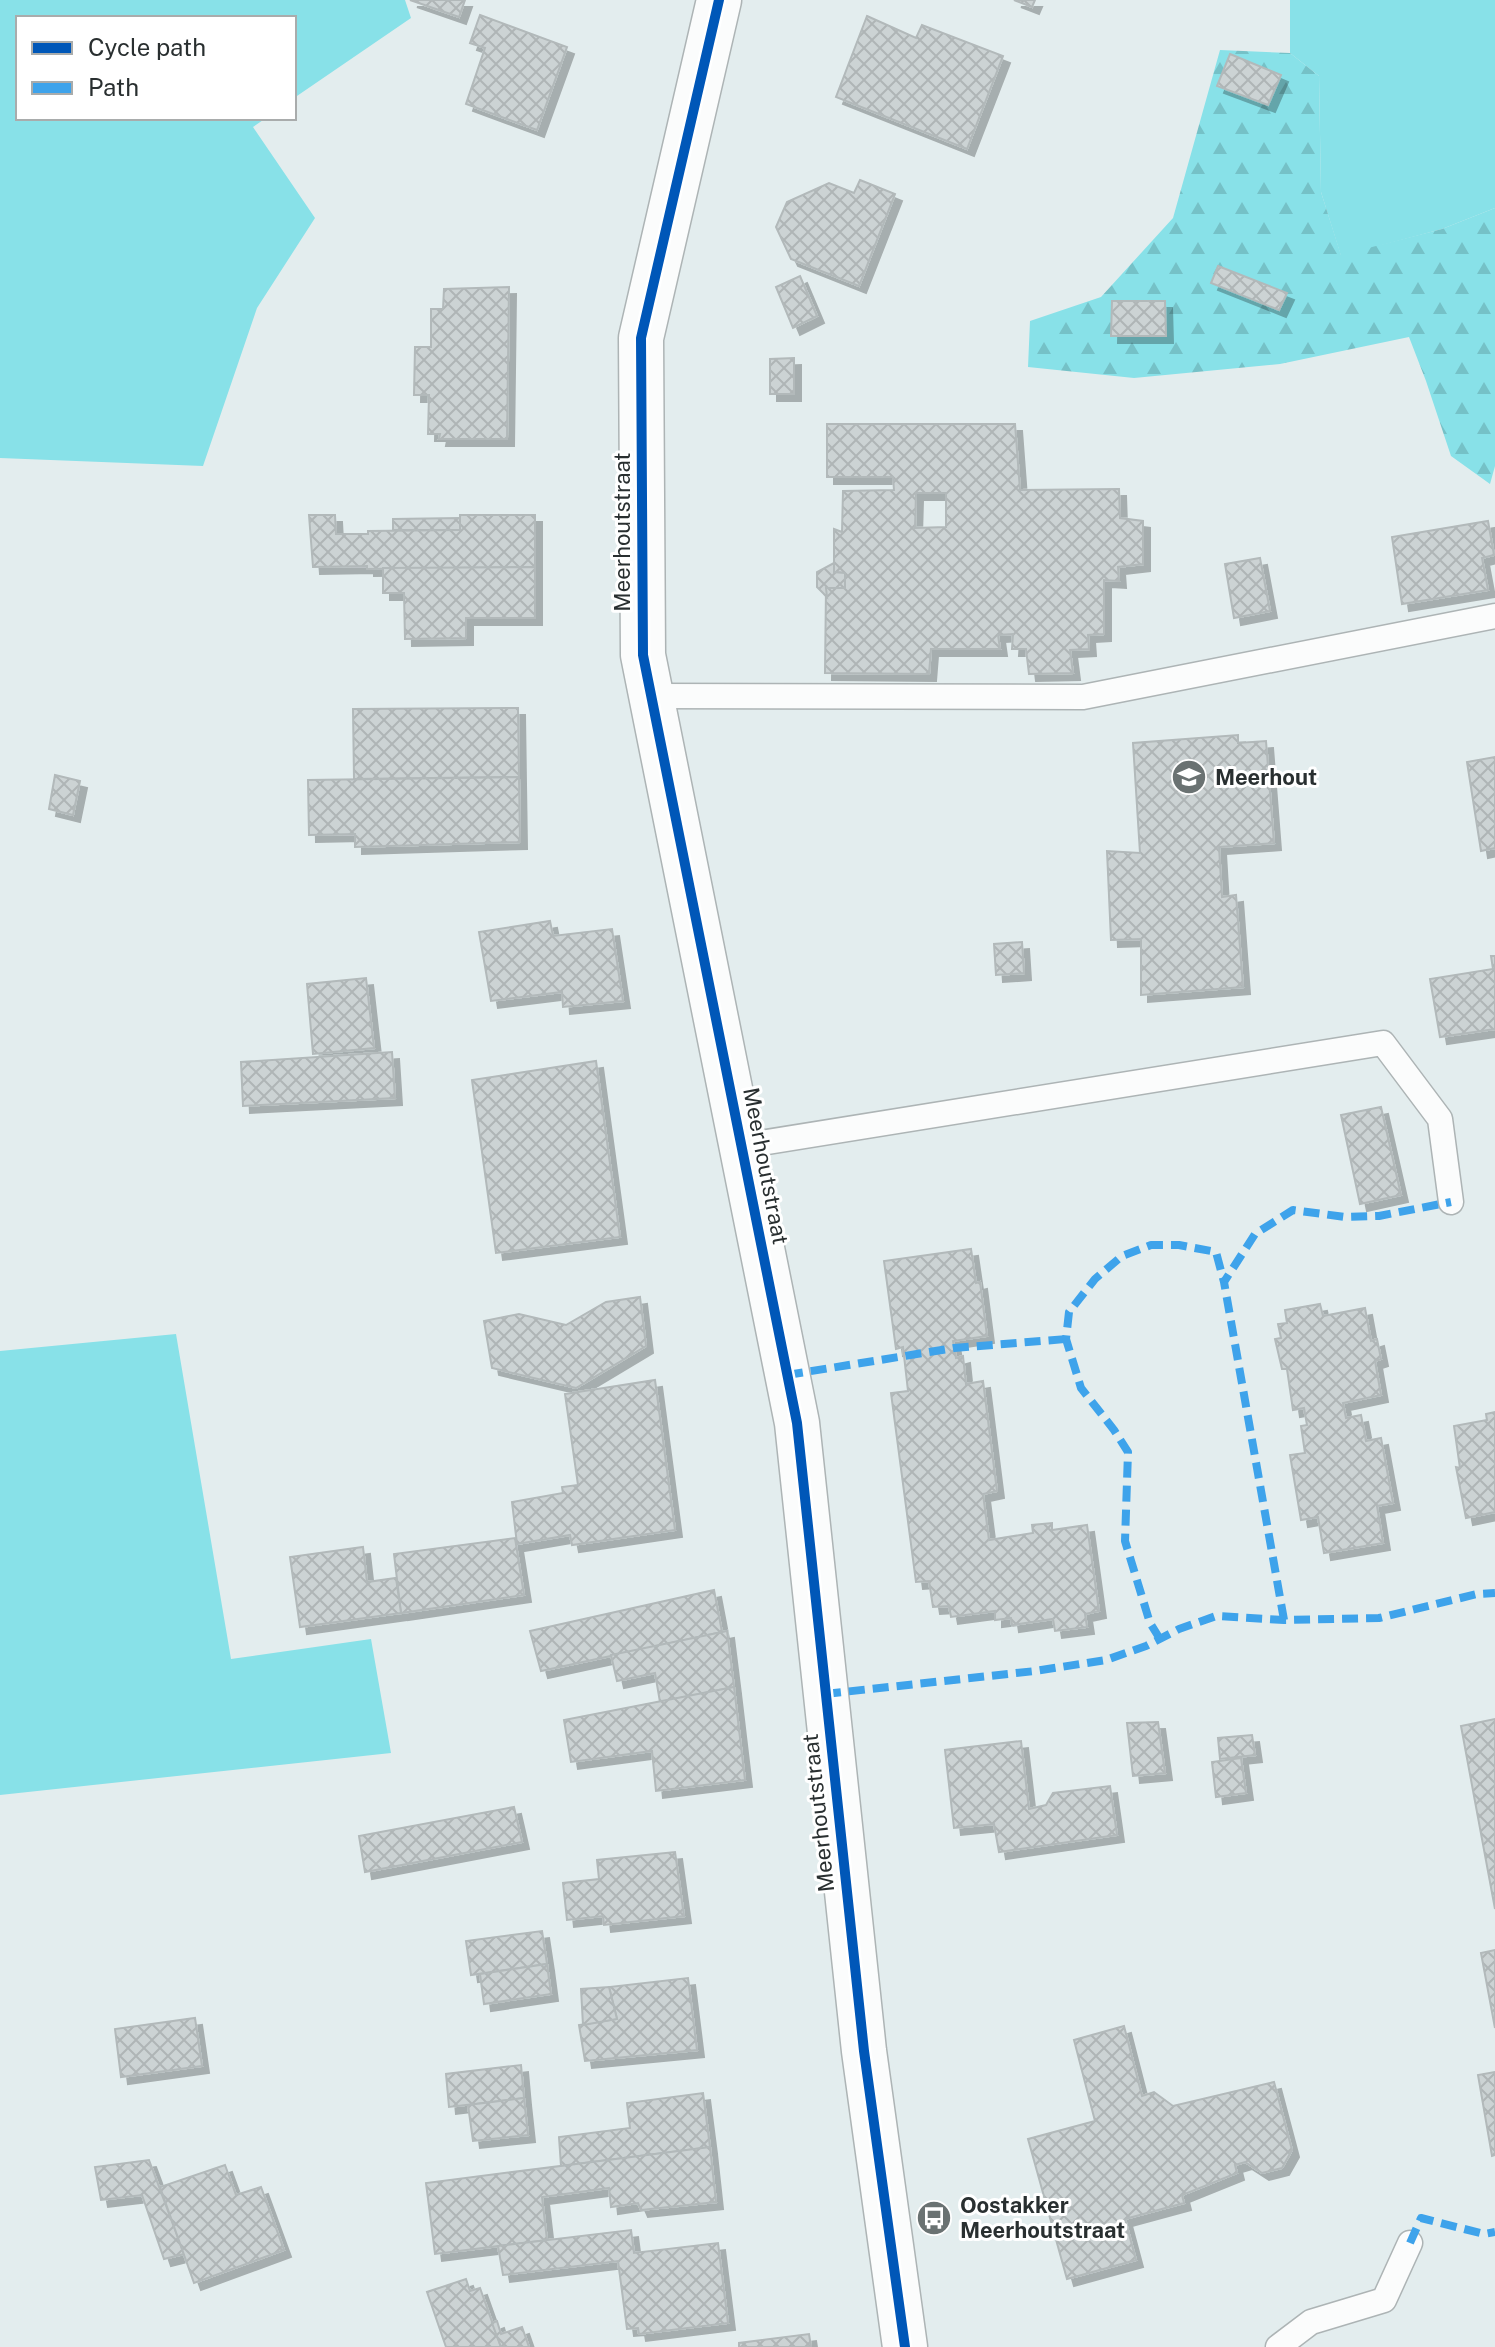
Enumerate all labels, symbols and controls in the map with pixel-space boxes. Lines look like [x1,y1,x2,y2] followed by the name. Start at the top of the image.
[16,16,296,120] legend
[88,33,206,61] text: Cycle path
[88,73,139,101] text: Path
[609,452,635,612] street label: Meerhoutstraat
[1170,758,1208,796] school or university icon: Meerhout
[1215,764,1317,790] place label: Meerhout
[738,1085,794,1247] street label: Meerhoutstraat
[797,1732,839,1894] street label: Meerhoutstraat
[960,2192,1125,2243] place label: Oostakker Meerhoutstraat
[915,2199,953,2237] bus stop icon: Oostakker Meerhoutstraat

